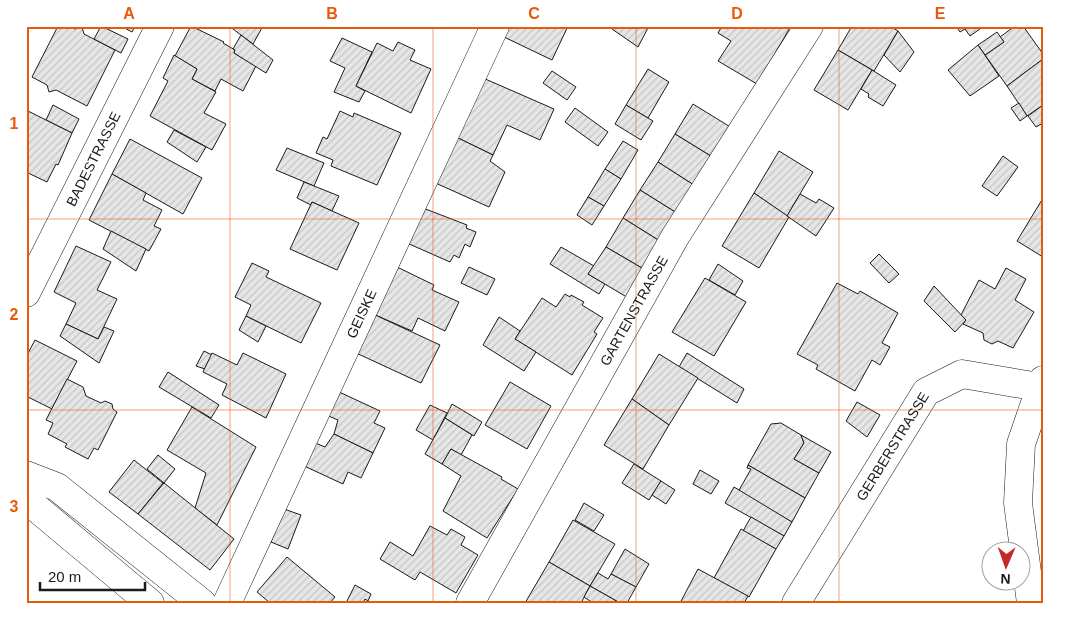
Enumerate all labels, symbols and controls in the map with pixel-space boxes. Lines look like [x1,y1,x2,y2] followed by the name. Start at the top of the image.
[123,5,135,22] text: A
[326,5,338,22] text: B
[528,5,540,22] text: C
[731,5,743,22] text: D
[935,5,946,22] text: E
[63,109,124,209] street label: BADESTRASSE
[10,115,19,132] text: 1
[597,253,671,369] street label: GARTENSTRASSE
[343,287,380,341] street label: GEISKE
[10,306,19,323] text: 2
[853,389,932,504] street label: GERBERSTRASSE
[10,498,19,515] text: 3
[982,542,1032,592] north arrow
[40,559,145,591] scale bar
[48,568,81,585] text: 20 m
[1000,571,1011,587] text: N

